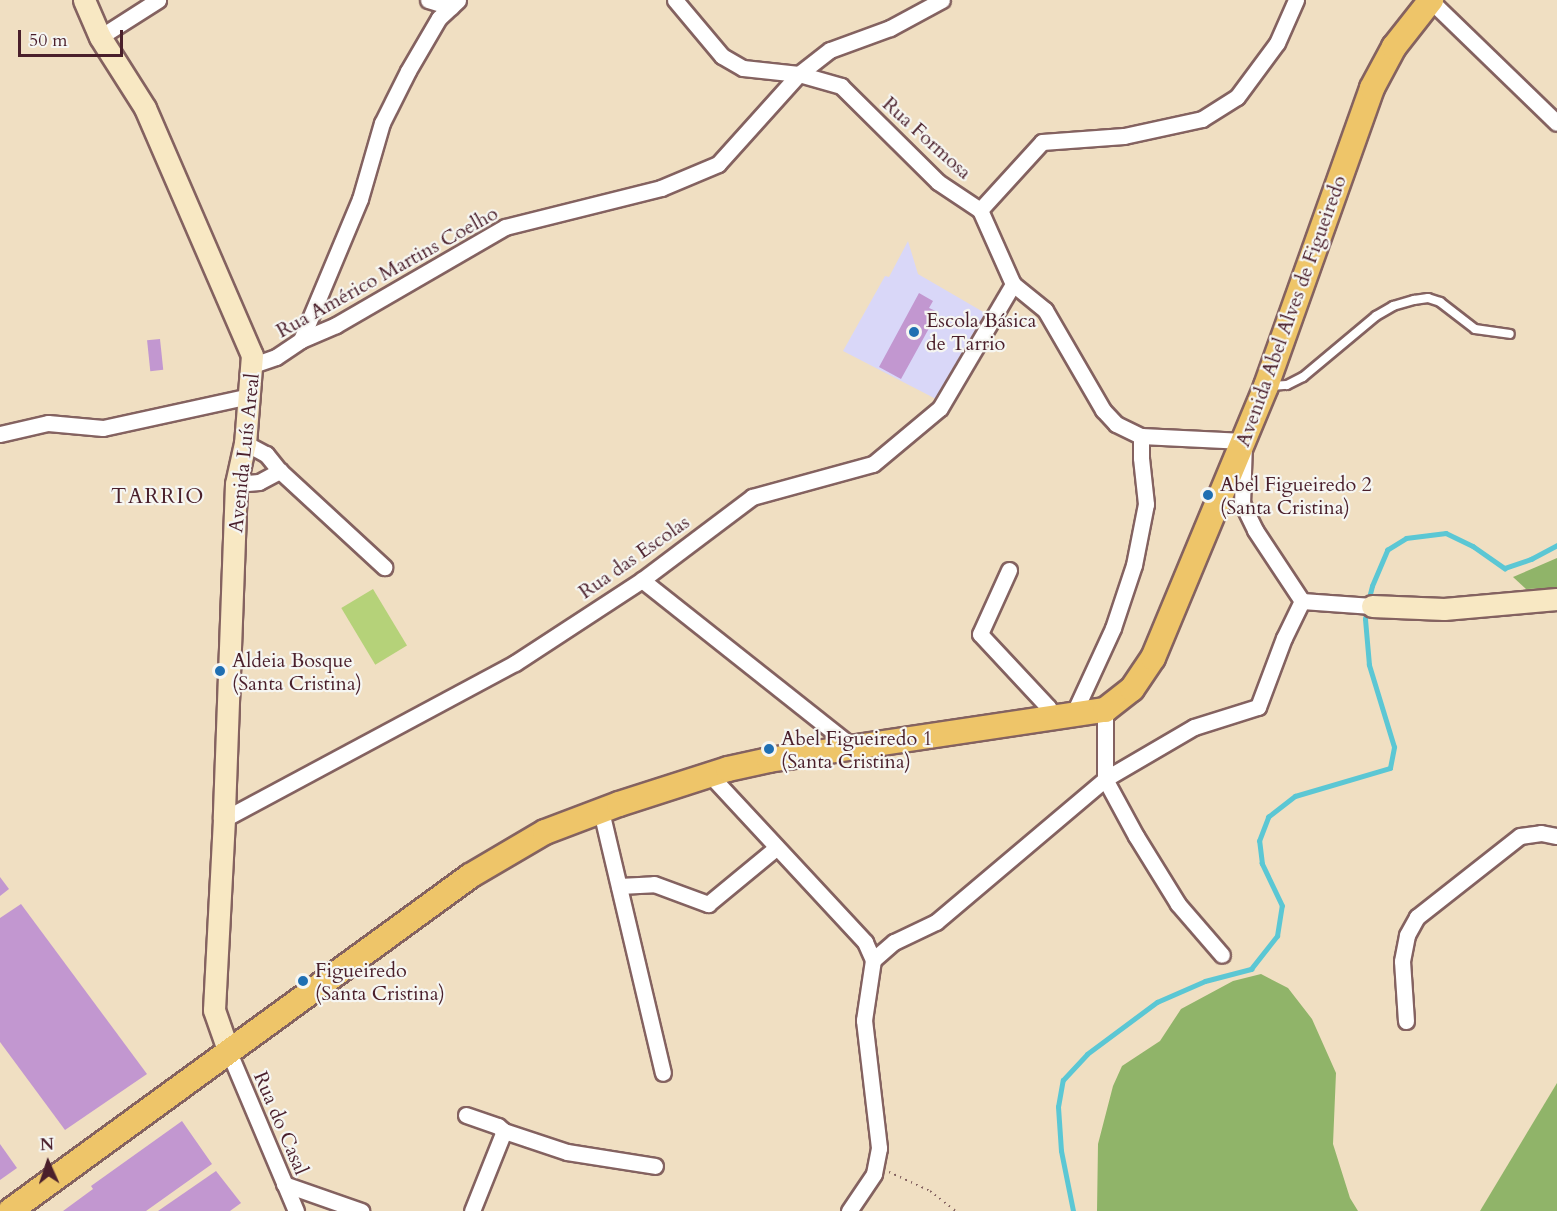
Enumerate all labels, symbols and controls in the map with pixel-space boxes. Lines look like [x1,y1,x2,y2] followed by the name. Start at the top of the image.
[21,18,126,56] scale bar
[29,28,68,53] text: 50 m
[878,92,976,184] street label: Rua Formosa
[1231,172,1351,450] street label: Avenida Abel Alves de Figueiredo
[272,201,502,343] street label: Rua Américo Martins Coelho
[926,308,1036,355] place label: Escola Básica de Tarrio
[907,325,921,339] marker: Escola Básica de Tarrio
[224,372,264,534] street label: Avenida Luís Areal
[1220,472,1372,519] place label: Abel Figueiredo 2 (Santa Cristina)
[111,484,205,510] district label: TARRIO
[1201,488,1215,502] marker: Abel Figueiredo 2 (Santa Cristina)
[574,510,694,604] street label: Rua das Escolas
[232,648,362,695] place label: Aldeia Bosque (Santa Cristina)
[213,664,227,678] marker: Aldeia Bosque (Santa Cristina)
[781,726,933,773] place label: Abel Figueiredo 1 (Santa Cristina)
[762,742,776,756] marker: Abel Figueiredo 1 (Santa Cristina)
[315,958,445,1005] place label: Figueiredo (Santa Cristina)
[296,974,310,988] marker: Figueiredo (Santa Cristina)
[248,1068,314,1178] street label: Rua do Casal
[18,1133,78,1193] north arrow
[40,1134,55,1156] text: N

